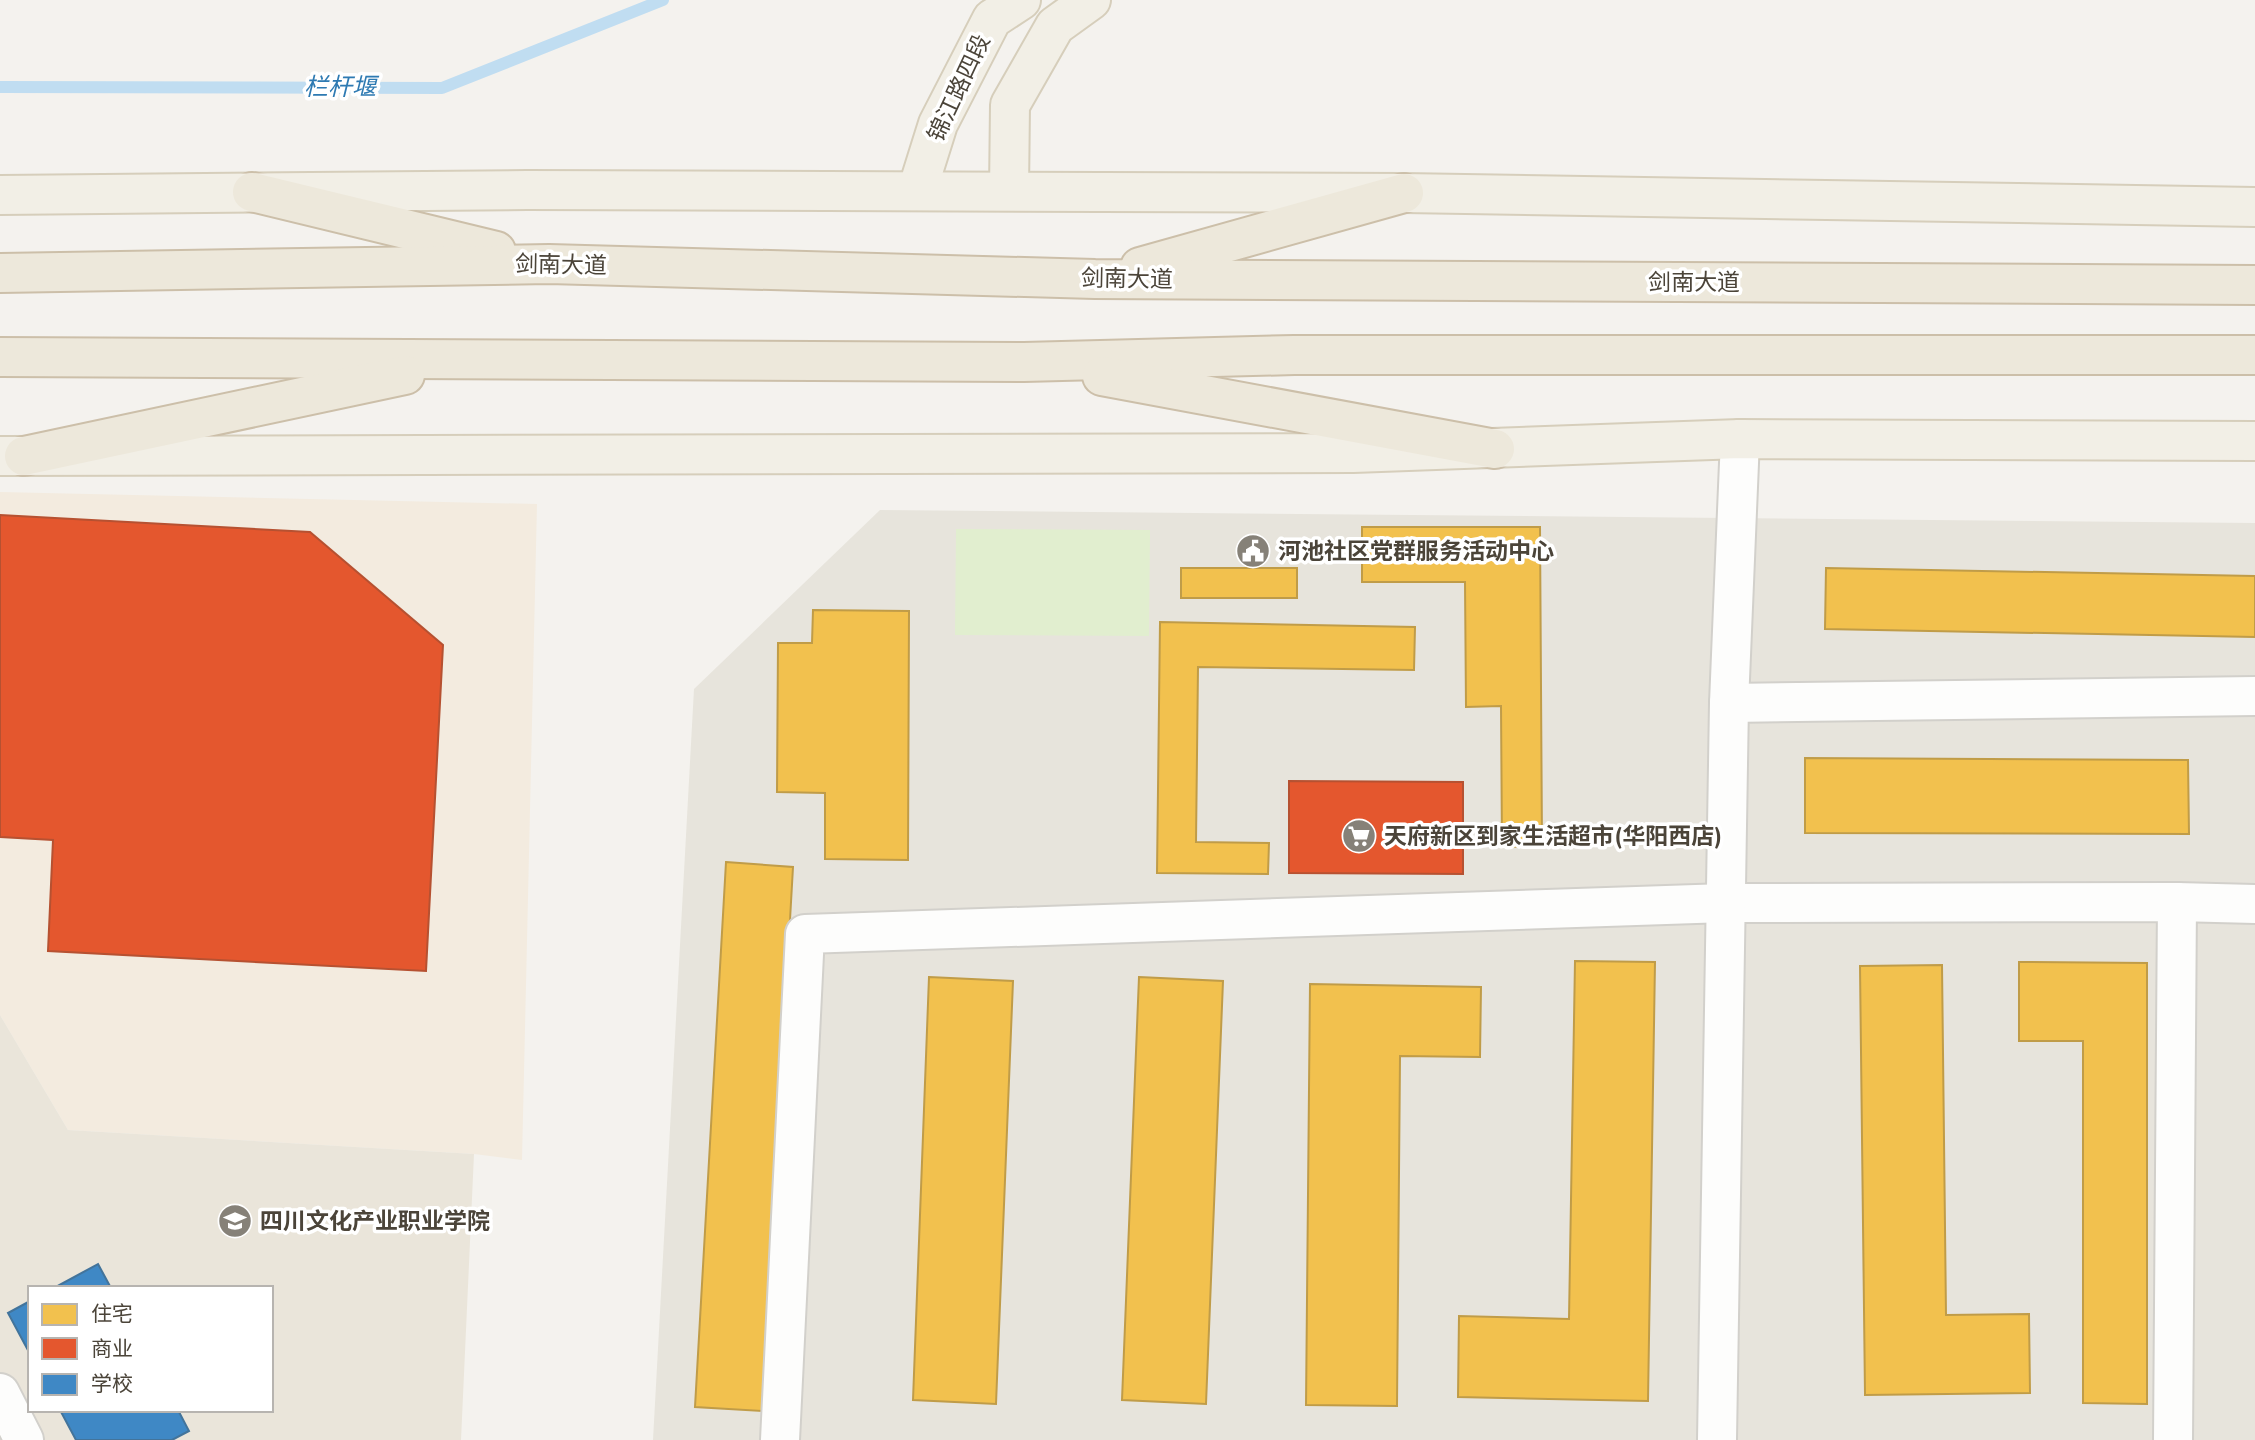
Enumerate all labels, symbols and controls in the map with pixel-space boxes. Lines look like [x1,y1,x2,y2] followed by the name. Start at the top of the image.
[921,29,997,147] street label: 锦江路四段
[304,71,380,103] water label: 栏杆堰
[515,249,607,281] street label: 剑南大道
[1081,263,1173,295] street label: 剑南大道
[1648,267,1740,298] street label: 剑南大道
[1234,532,1272,570] public building icon: 河池社区党群服务活动中心
[1278,536,1554,567] place label: 河池社区党群服务活动中心
[1340,817,1378,855] supermarket icon: 天府新区到家生活超市(华阳西店)
[1384,821,1722,852] place label: 天府新区到家生活超市(华阳西店)
[216,1202,254,1240] school or university icon: 四川文化产业职业学院
[260,1206,490,1237] place label: 四川文化产业职业学院
[28,1286,273,1412] legend
[91,1300,133,1328] text: 住宅
[91,1335,133,1363] text: 商业
[91,1370,133,1398] text: 学校

